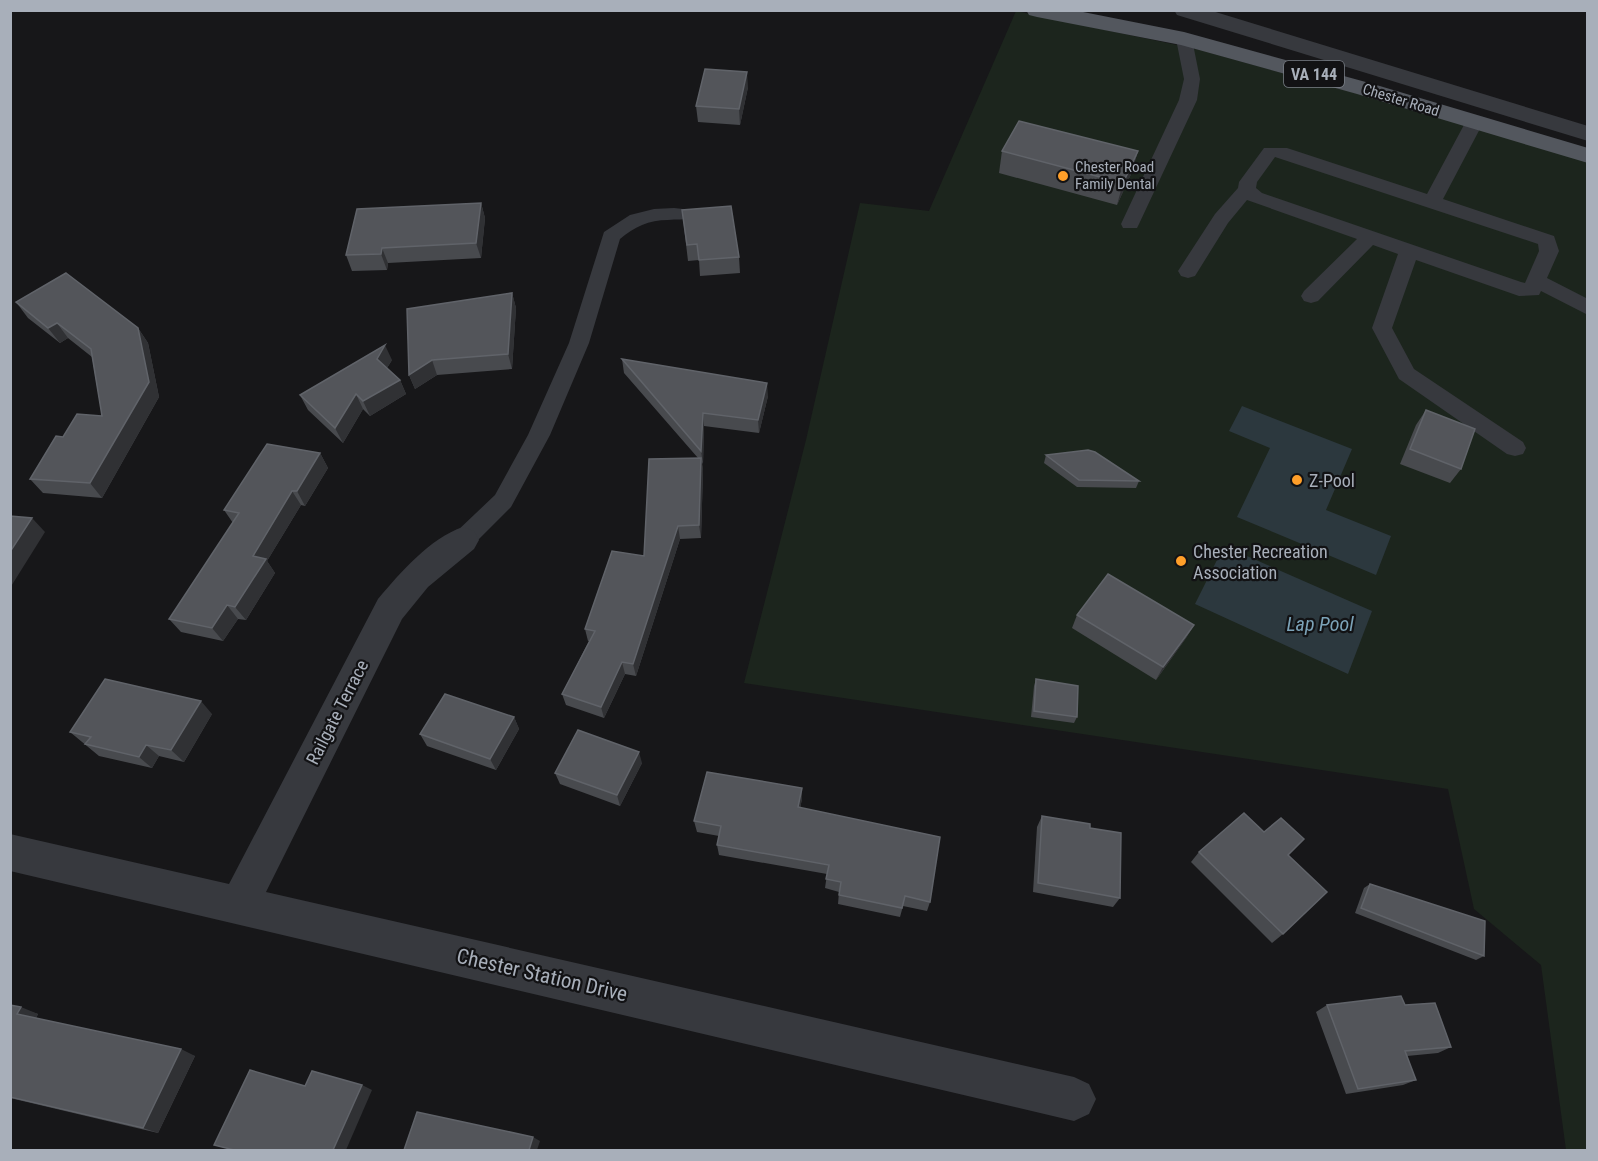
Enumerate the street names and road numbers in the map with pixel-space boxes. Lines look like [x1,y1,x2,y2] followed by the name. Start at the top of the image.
[1284,61,1344,87] road number: VA 144
[1360,80,1442,120] street label: Chester Road
[302,656,372,768] street label: Railgate Terrace
[454,944,630,1006] street label: Chester Station Drive

